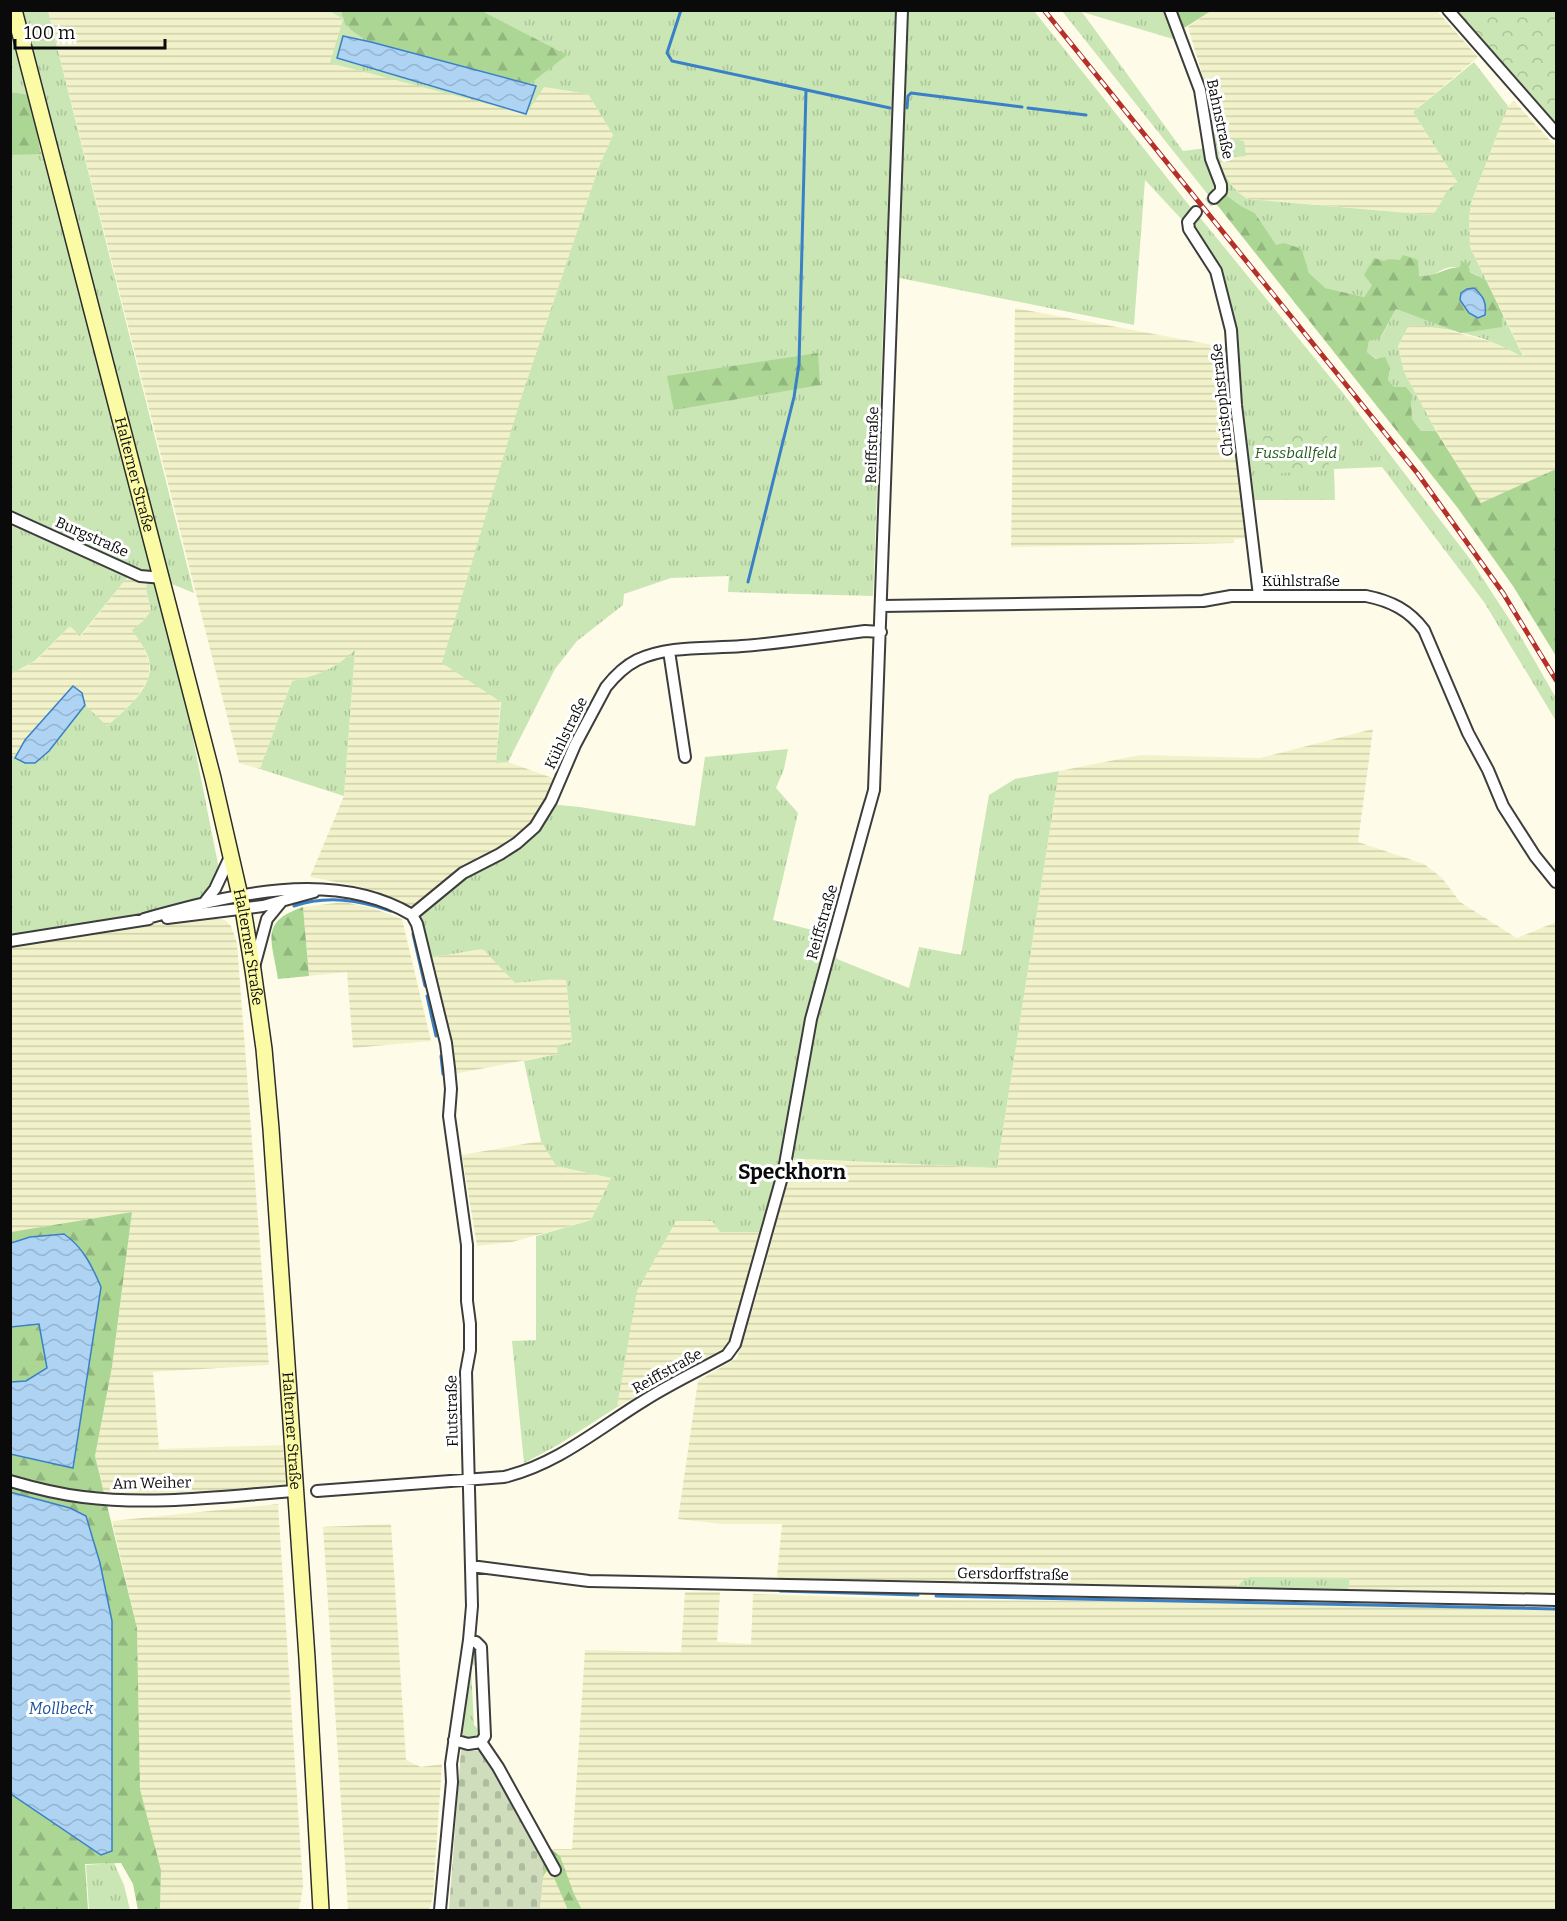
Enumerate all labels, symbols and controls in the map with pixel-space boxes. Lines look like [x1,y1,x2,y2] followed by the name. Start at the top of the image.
[15,12,165,50] scale bar
[24,22,75,44] text: 100 m
[1203,77,1237,161] street label: Bahnstraße
[1207,343,1237,457] street label: Christophstraße
[862,406,882,484] street label: Reiffstraße
[111,415,158,534] street label: Halterner Straße
[1255,444,1337,462] park label: Fussballfeld
[53,513,131,561] street label: Burgstraße
[1262,572,1340,590] street label: Kühlstraße
[541,694,591,772] street label: Kühlstraße
[803,882,841,962] street label: Reiffstraße
[230,887,267,1006] street label: Halterner Straße
[738,1159,847,1185] district label: Speckhorn
[629,1344,705,1398] street label: Reiffstraße
[279,1371,305,1490] street label: Halterner Straße
[442,1375,462,1447] street label: Flutstraße
[112,1473,192,1493] street label: Am Weiher
[957,1564,1069,1584] street label: Gersdorffstraße
[29,1699,94,1718] water label: Mollbeck

